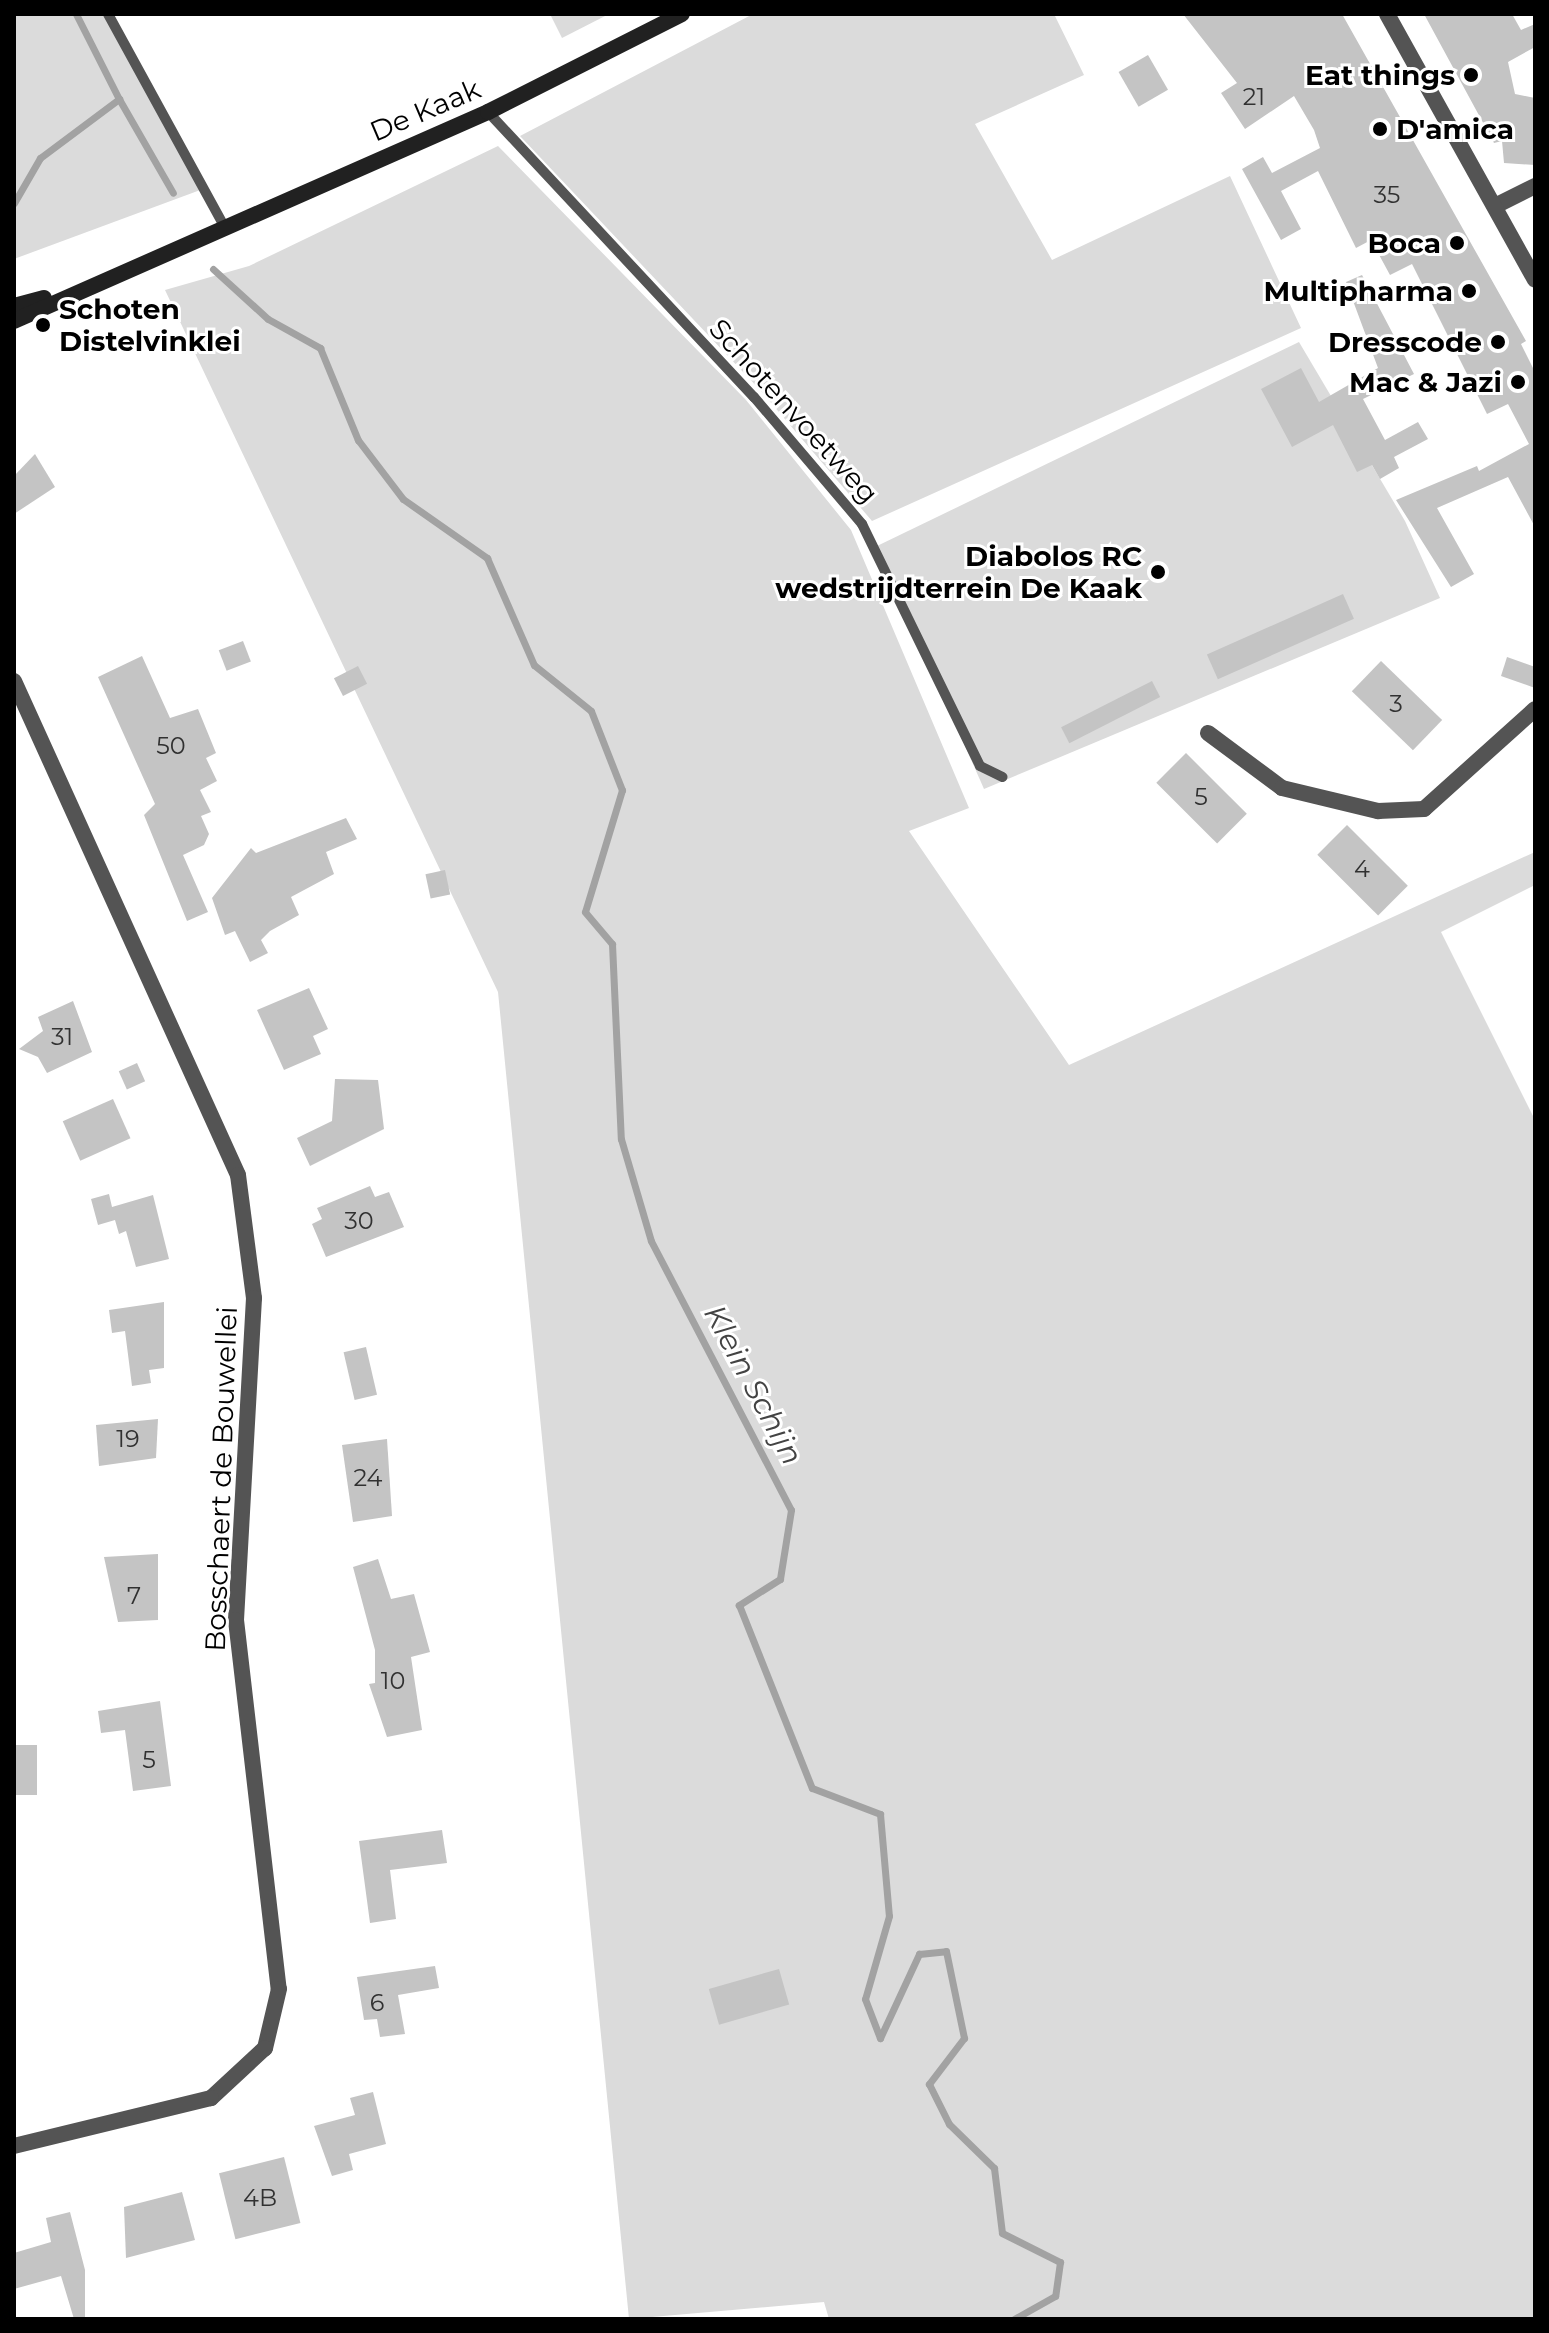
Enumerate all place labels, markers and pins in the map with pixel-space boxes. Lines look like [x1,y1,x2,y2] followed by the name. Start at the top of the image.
[1305,58,1455,92] place label: Eat things
[1462,66,1480,84] marker: Eat things
[1396,112,1514,146] place label: D'amica
[1371,120,1389,138] marker: D'amica
[1367,226,1441,260] place label: Boca
[1448,234,1466,252] marker: Boca
[1263,274,1453,308] place label: Multipharma
[1460,282,1478,300] marker: Multipharma
[59,292,241,358] place label: Schoten Distelvinklei
[34,316,52,334] marker: Schoten Distelvinklei
[1328,325,1482,359] place label: Dresscode
[1489,333,1507,351] marker: Dresscode
[1349,365,1502,399] place label: Mac & Jazi
[1509,373,1527,391] marker: Mac & Jazi
[775,539,1142,605] place label: Diabolos RC wedstrijdterrein De Kaak
[1149,563,1167,581] marker: Diabolos RC wedstrijdterrein De Kaak

